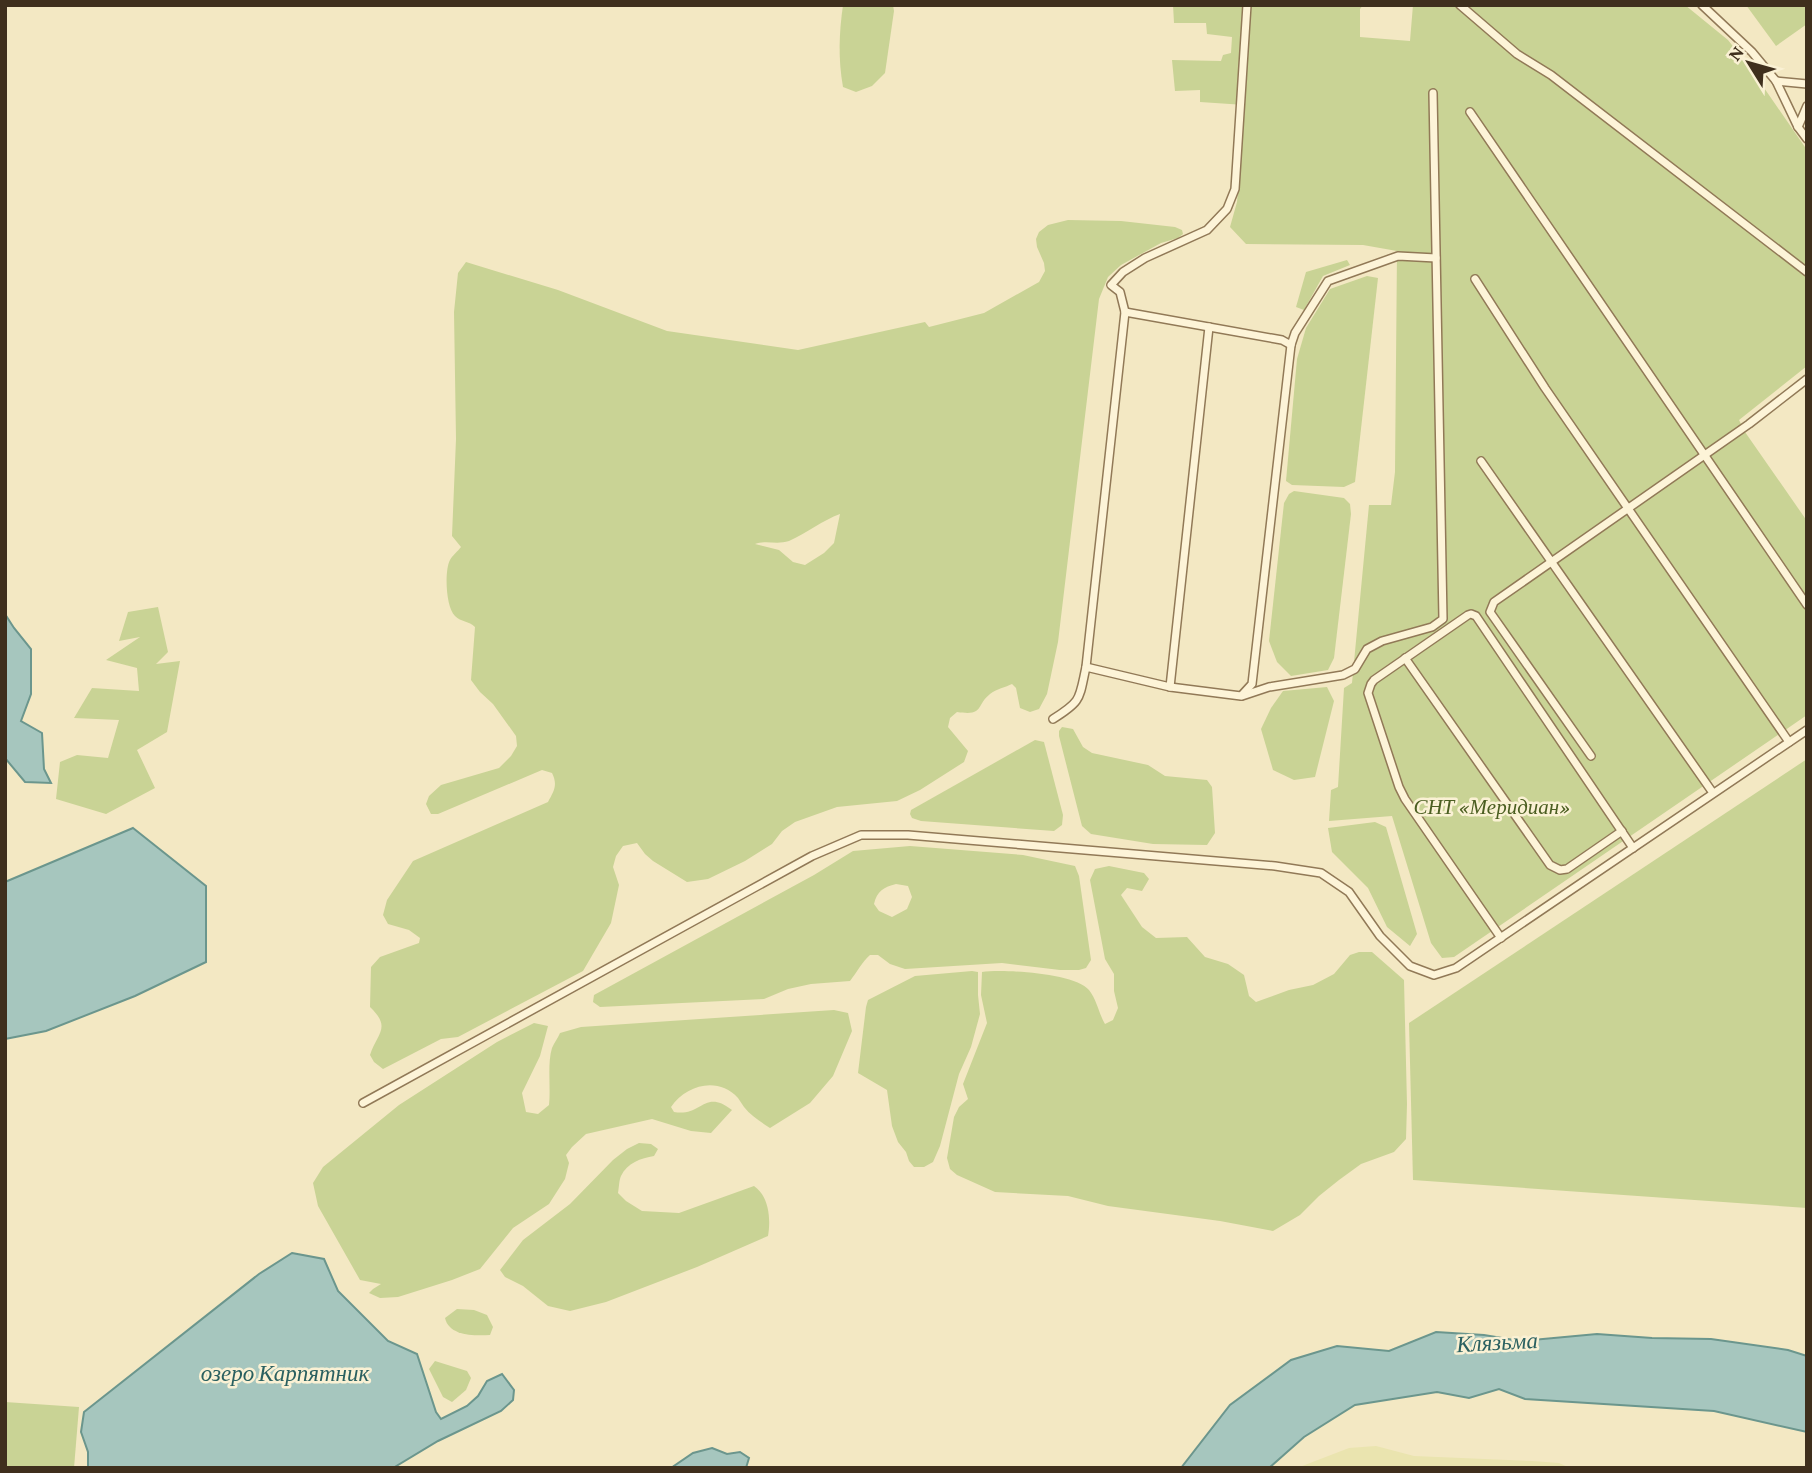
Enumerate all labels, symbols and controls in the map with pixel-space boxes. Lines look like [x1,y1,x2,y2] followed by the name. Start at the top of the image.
[1714,28,1784,98] north arrow
[1724,42,1748,65] text: N
[1413,795,1571,819] park label: СНТ «Меридиан»
[1455,1327,1538,1357] water label: Клязьма
[201,1360,369,1386] water label: озеро Карпятник

